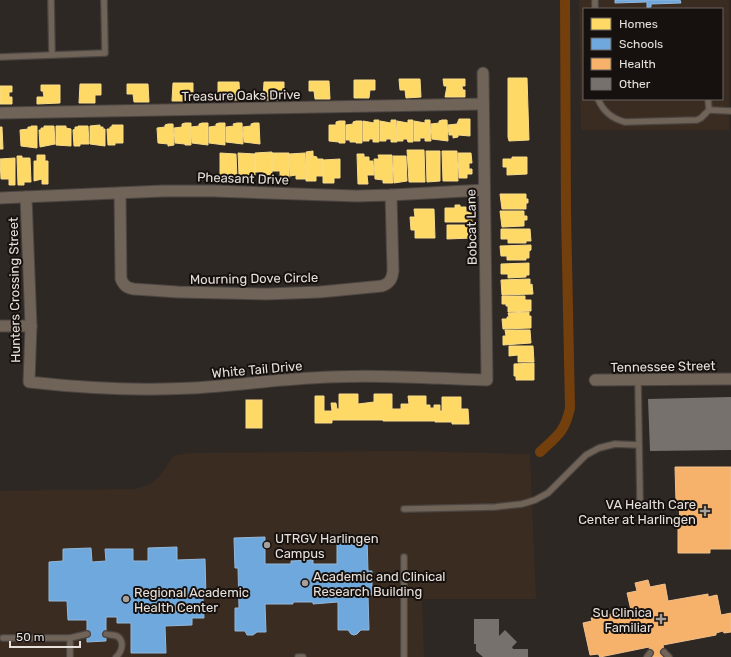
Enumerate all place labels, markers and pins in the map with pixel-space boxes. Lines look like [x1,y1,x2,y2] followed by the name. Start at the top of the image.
[578,497,696,528] place label: VA Health Care Center at Harlingen
[699,505,711,517] marker: VA Health Care Center at Harlingen
[275,531,379,561] place label: UTRGV Harlingen Campus
[262,540,272,550] marker: UTRGV Harlingen Campus
[313,569,446,600] place label: Academic and Clinical Research Building
[300,578,310,588] marker: Academic and Clinical Research Building
[134,585,249,615] place label: Regional Academic Health Center
[121,594,131,604] marker: Regional Academic Health Center
[593,605,652,635] place label: Su Clinica Familiar
[655,613,667,625] marker: Su Clinica Familiar

